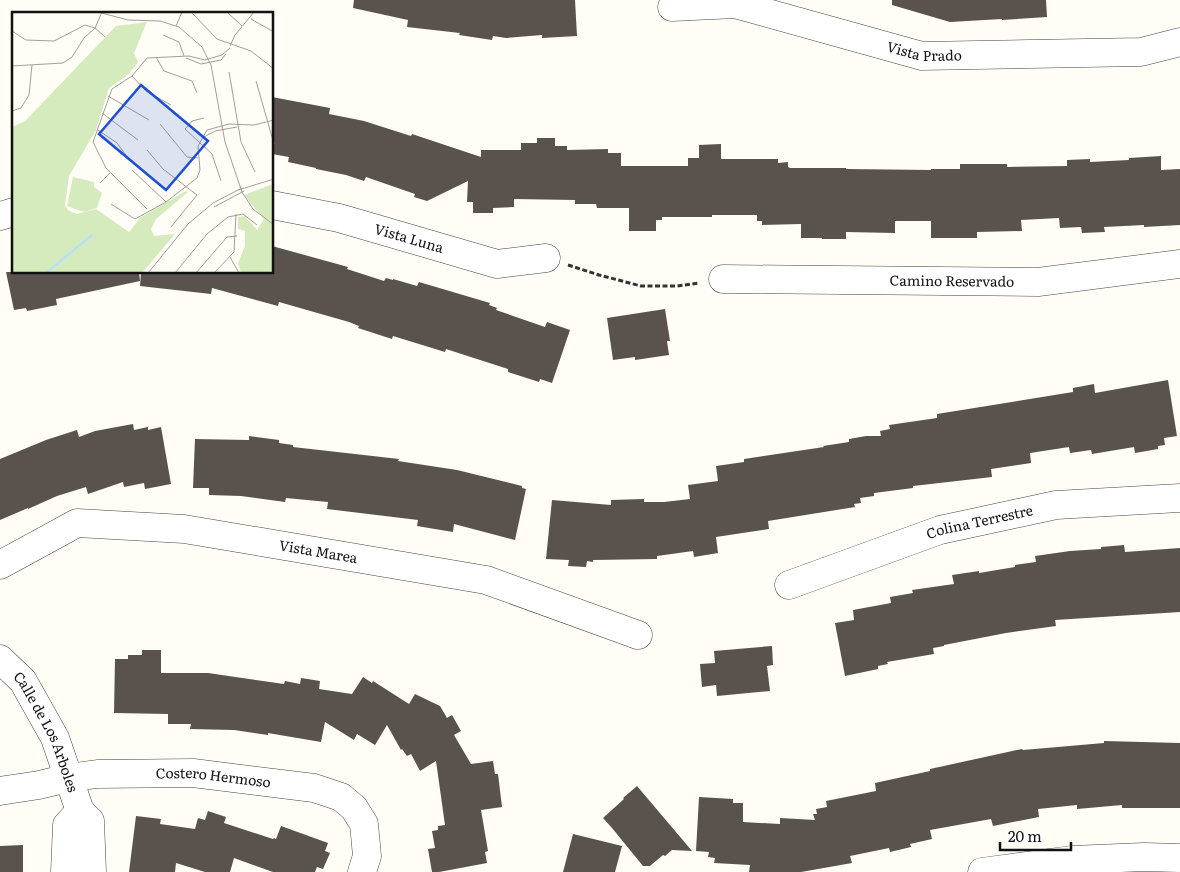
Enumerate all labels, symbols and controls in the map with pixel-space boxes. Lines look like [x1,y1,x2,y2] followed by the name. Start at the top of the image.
[12,12,274,274] inset map
[885,36,962,65] street label: Vista Prado
[372,218,447,257] street label: Vista Luna
[890,270,1014,291] street label: Camino Reservado
[923,499,1034,543] street label: Colina Terrestre
[278,534,360,567] street label: Vista Marea
[10,666,84,795] street label: Calle de Los Arboles
[155,762,272,792] street label: Costero Hermoso
[1000,820,1071,852] scale bar
[1008,824,1042,847] text: 20 m

